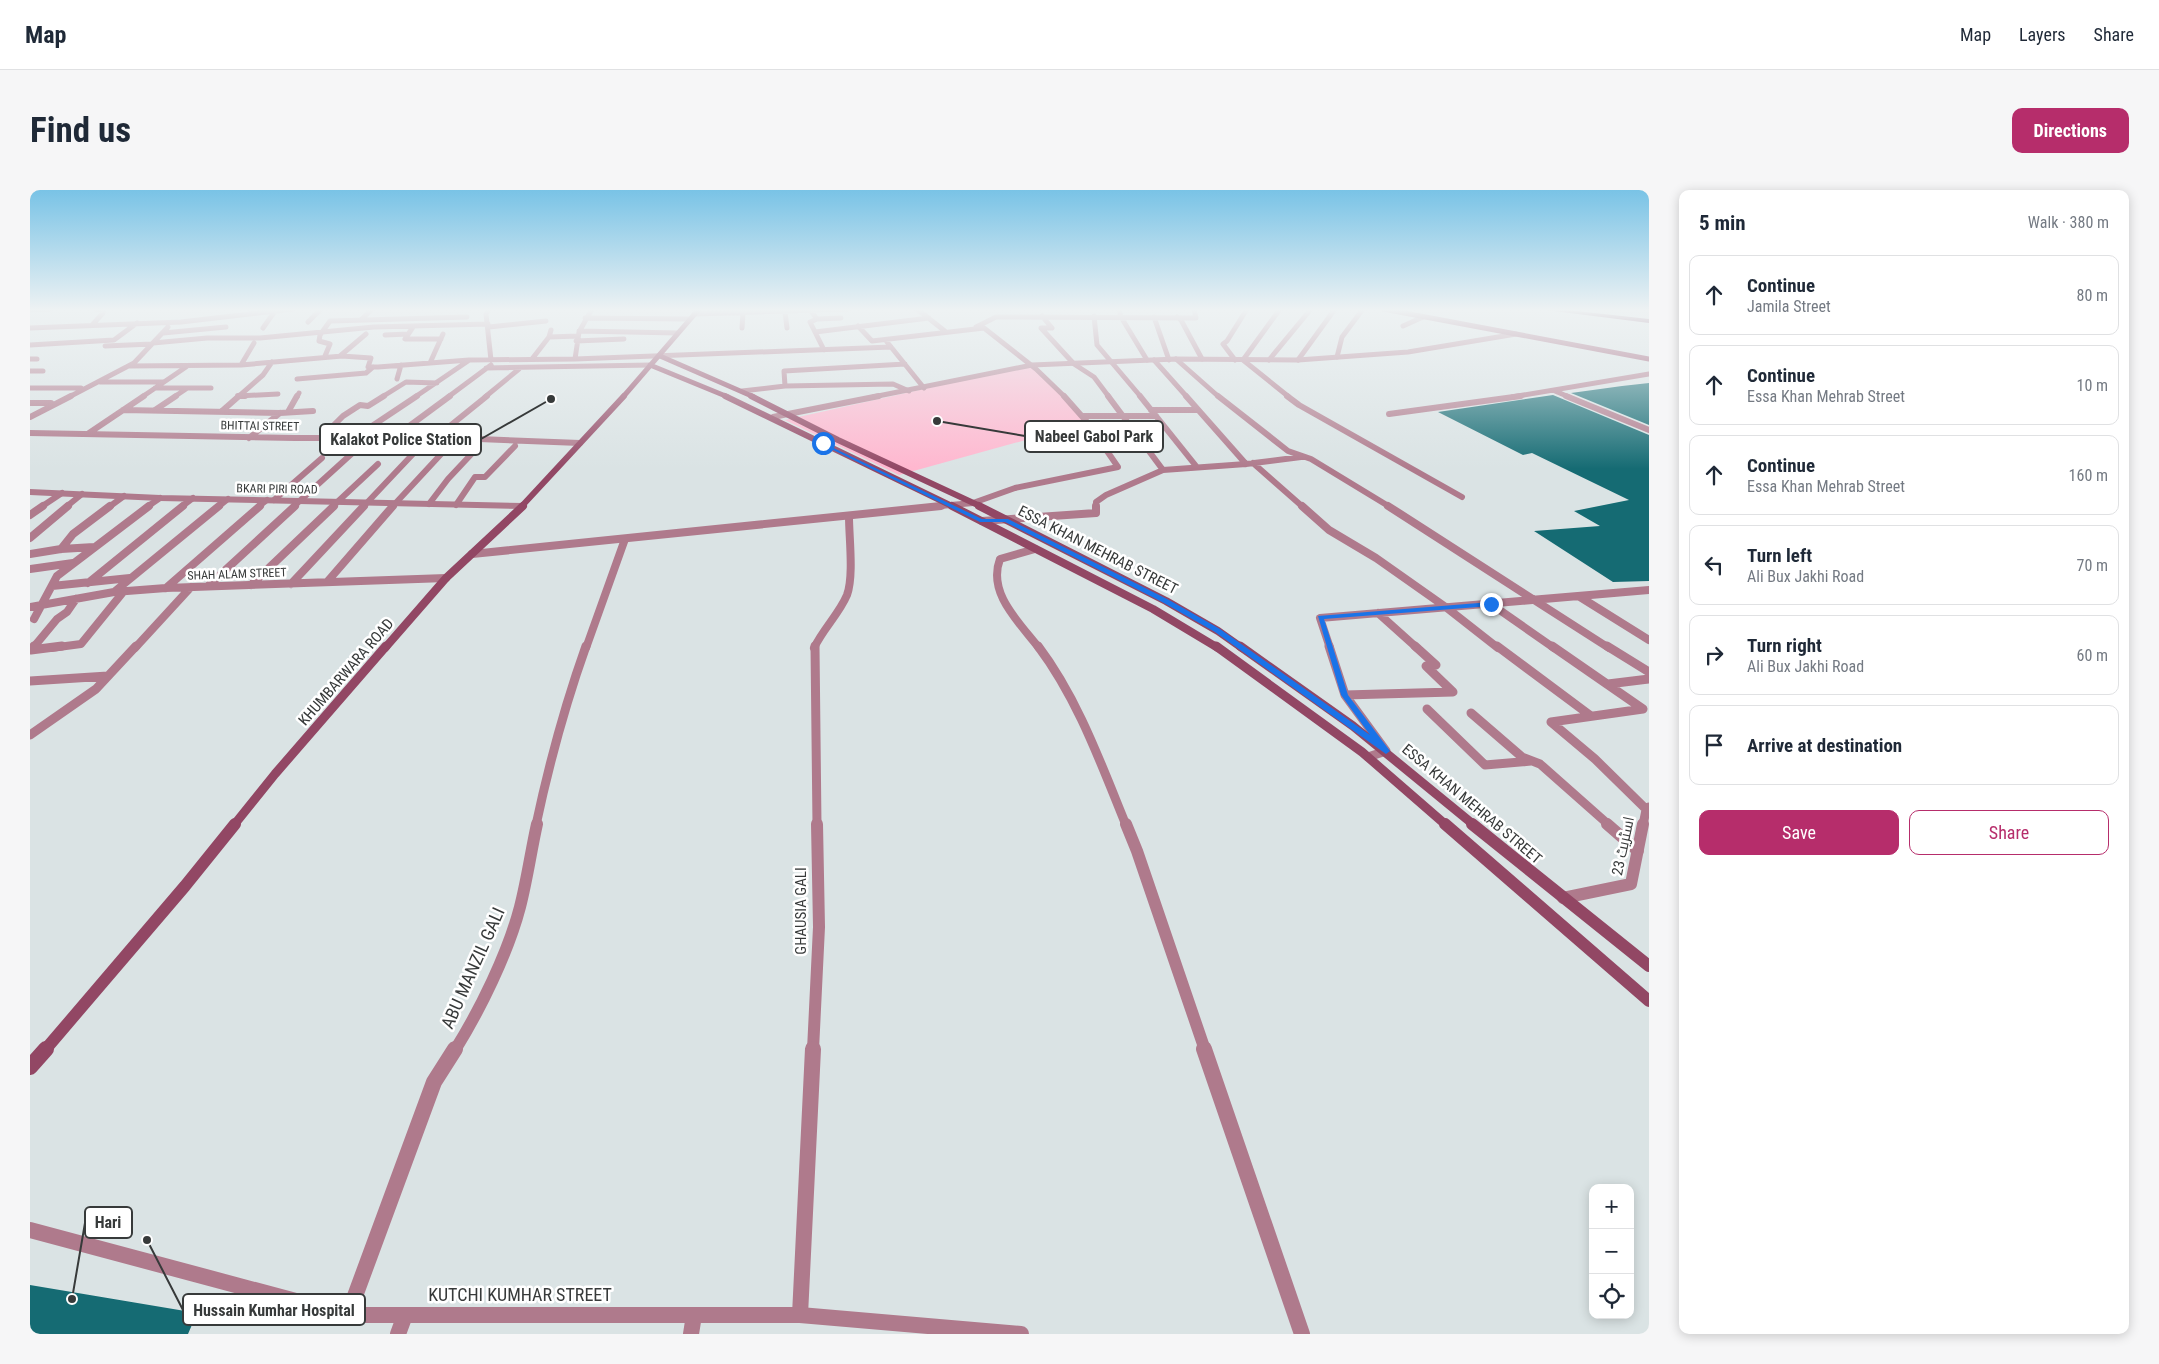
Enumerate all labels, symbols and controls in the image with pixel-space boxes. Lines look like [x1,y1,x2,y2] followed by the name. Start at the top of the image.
[25,21,66,49] text: Map
[1960,24,1991,45] text: Map
[2019,24,2066,45] text: Layers
[2094,24,2134,45] text: Share
[2012,108,2129,153] button: Directions
[30,110,131,151] text: Find us
[1699,211,1746,235] text: 5 min
[2028,213,2109,232] text: Walk · 380 m
[1747,274,1815,297] text: Continue
[1700,281,1728,309] icon: ahead
[2076,286,2108,305] text: 80 m
[1747,297,1831,316] text: Jamila Street
[1747,364,1815,387] text: Continue
[1700,371,1728,399] icon: ahead
[2076,376,2108,395] text: 10 m
[1747,387,1905,406] text: Essa Khan Mehrab Street
[221,418,299,434] street label: BHITTAI STREET
[1025,421,1163,452] callout: Nabeel Gabol Park
[320,424,481,455] callout: Kalakot Police Station
[1035,427,1153,446] text: Nabeel Gabol Park
[330,430,472,449] text: Kalakot Police Station
[812,432,835,455] route start
[1747,454,1815,477] text: Continue
[1700,461,1728,489] icon: ahead
[2069,466,2108,485] text: 160 m
[1747,477,1905,496] text: Essa Khan Mehrab Street
[236,481,318,497] street label: BKARI PIRI ROAD
[1015,502,1181,598] street label: ESSA KHAN MEHRAB STREET
[1747,544,1812,567] text: Turn left
[1700,551,1728,579] icon: left
[2076,556,2108,575] text: 70 m
[187,565,287,583] street label: SHAH ALAM STREET
[1747,567,1864,586] text: Ali Bux Jakhi Road
[1480,593,1503,616] route end
[295,615,397,729] street label: KHUMBARWARA ROAD
[1747,634,1822,657] text: Turn right
[1700,641,1728,669] icon: right
[2076,646,2108,665] text: 60 m
[1747,657,1864,676] text: Ali Bux Jakhi Road
[1700,731,1728,759] icon: arrive
[1747,734,1902,757] text: Arrive at destination
[1398,740,1546,868] street label: ESSA KHAN MEHRAB STREET
[1699,810,1899,855] button: Save
[1909,810,2109,855] button: Share
[1608,815,1638,877] street label: اسٹریٹ 23
[792,867,810,955] street label: GHAUSIA GALI
[436,904,509,1032] street label: ABU MANZIL GALI
[1589,1184,1634,1319] map controls
[1589,1184,1634,1229] button: +
[85,1207,132,1238] callout: Hari
[95,1213,121,1232] text: Hari
[1589,1229,1634,1274] button: −
[1589,1274,1634,1319] button: locate
[428,1284,612,1305] street label: KUTCHI KUMHAR STREET
[183,1294,365,1325] callout: Hussain Kumhar Hospital
[193,1301,355,1320] text: Hussain Kumhar Hospital

